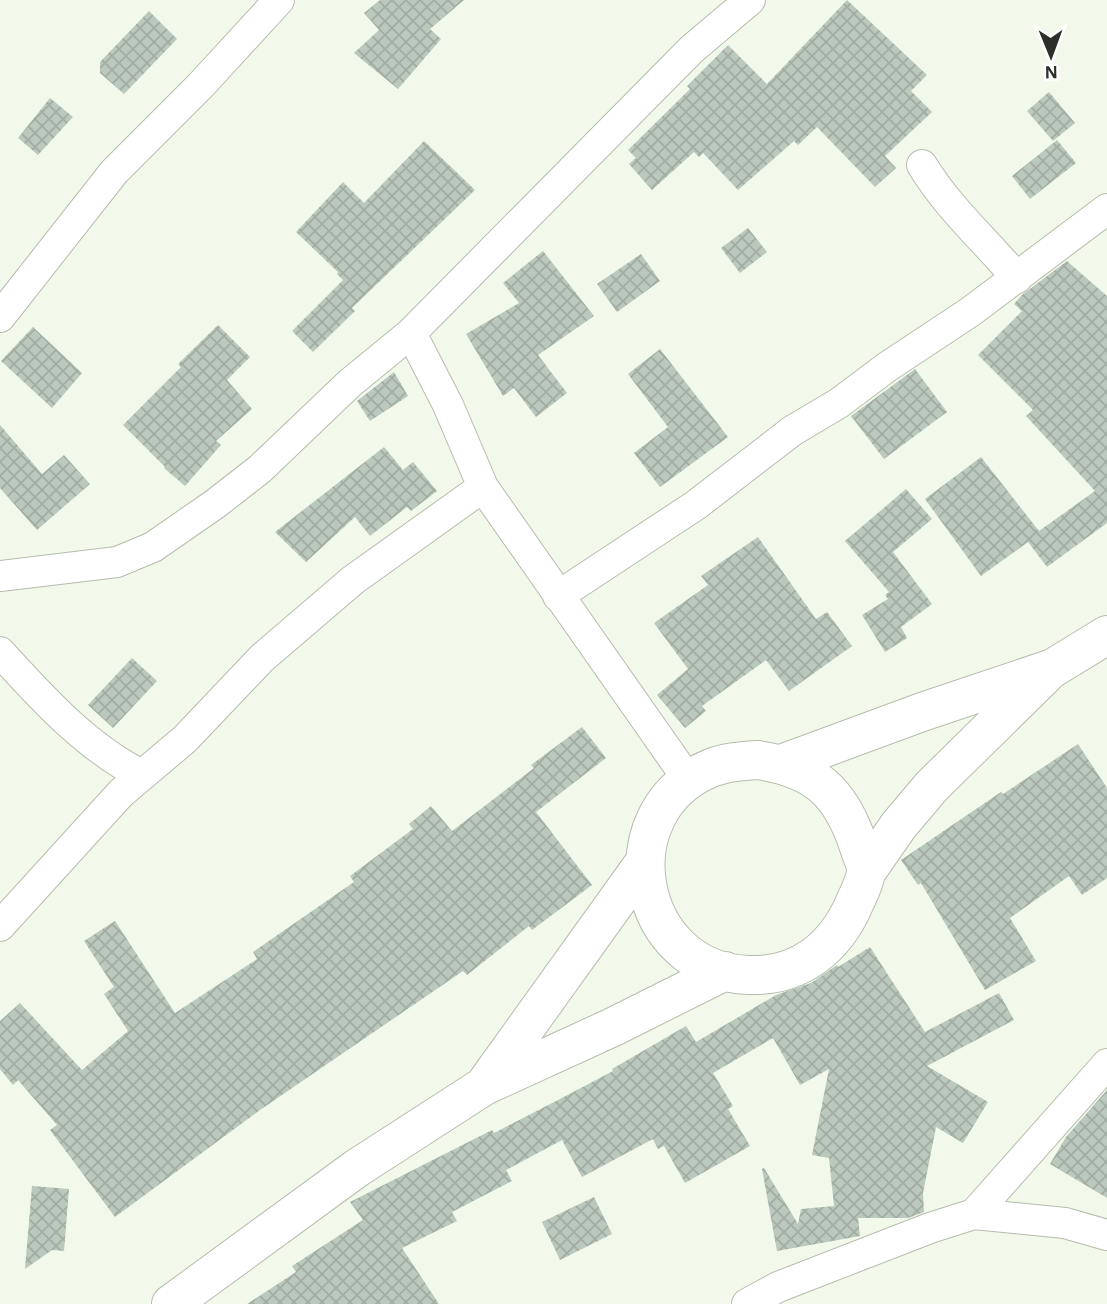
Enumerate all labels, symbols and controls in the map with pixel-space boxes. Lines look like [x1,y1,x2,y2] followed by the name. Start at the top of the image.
[1016,21,1086,91] north arrow
[1044,62,1058,81] text: N

